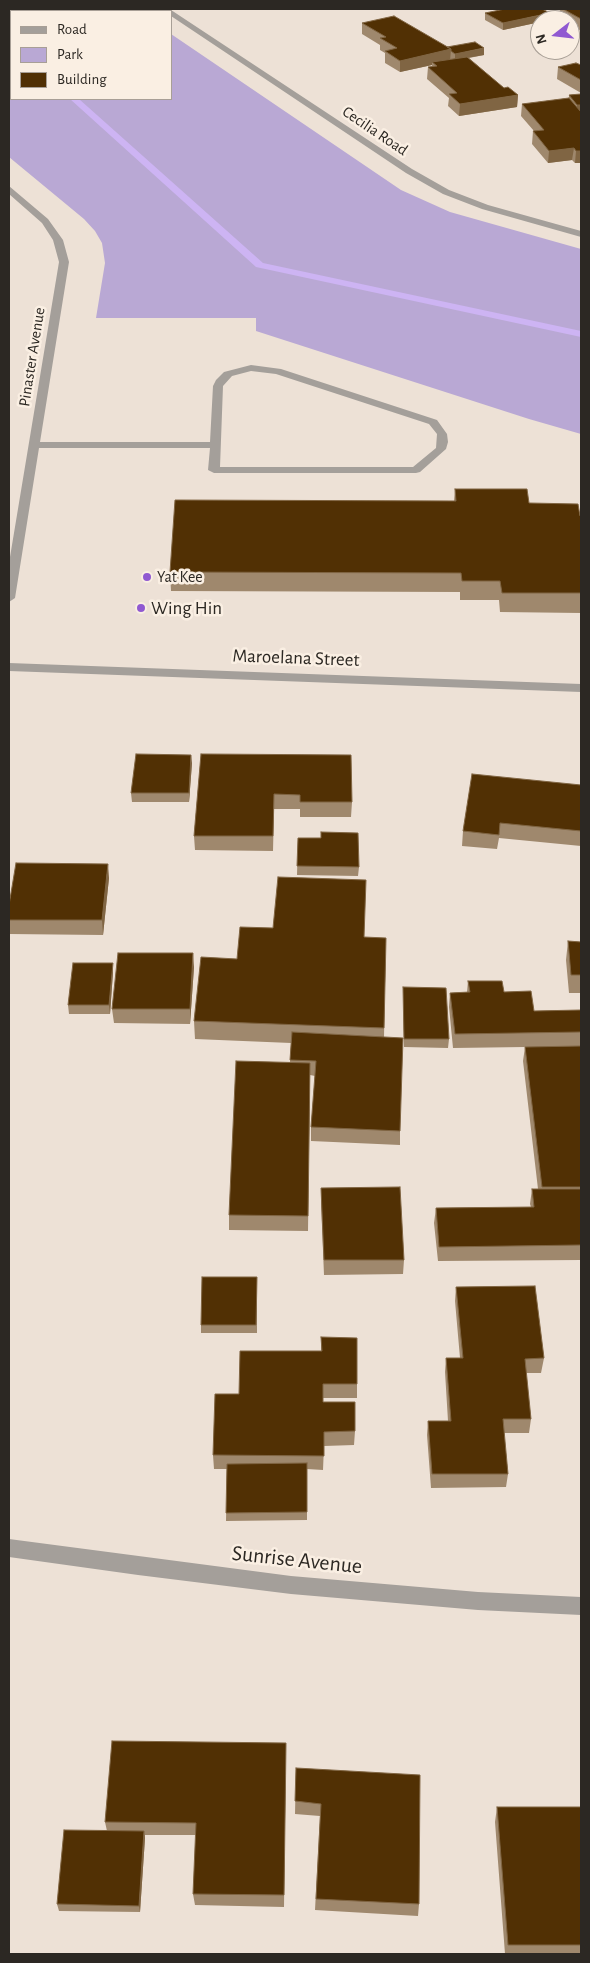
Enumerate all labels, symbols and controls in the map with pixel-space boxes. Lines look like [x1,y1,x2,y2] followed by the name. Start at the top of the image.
[10,10,172,100] legend
[530,10,580,60] north arrow
[57,22,87,37] text: Road
[533,32,550,45] text: N
[57,47,83,62] text: Park
[57,72,107,87] text: Building
[339,102,411,160] street label: Cecilia Road
[15,306,49,408] street label: Pinaster Avenue
[157,567,203,587] place label: Yat Kee
[141,571,153,583] marker: Yat Kee
[151,597,222,619] place label: Wing Hin
[135,602,147,614] marker: Wing Hin
[232,644,360,672] street label: Maroelana Street
[230,1540,364,1580] street label: Sunrise Avenue

